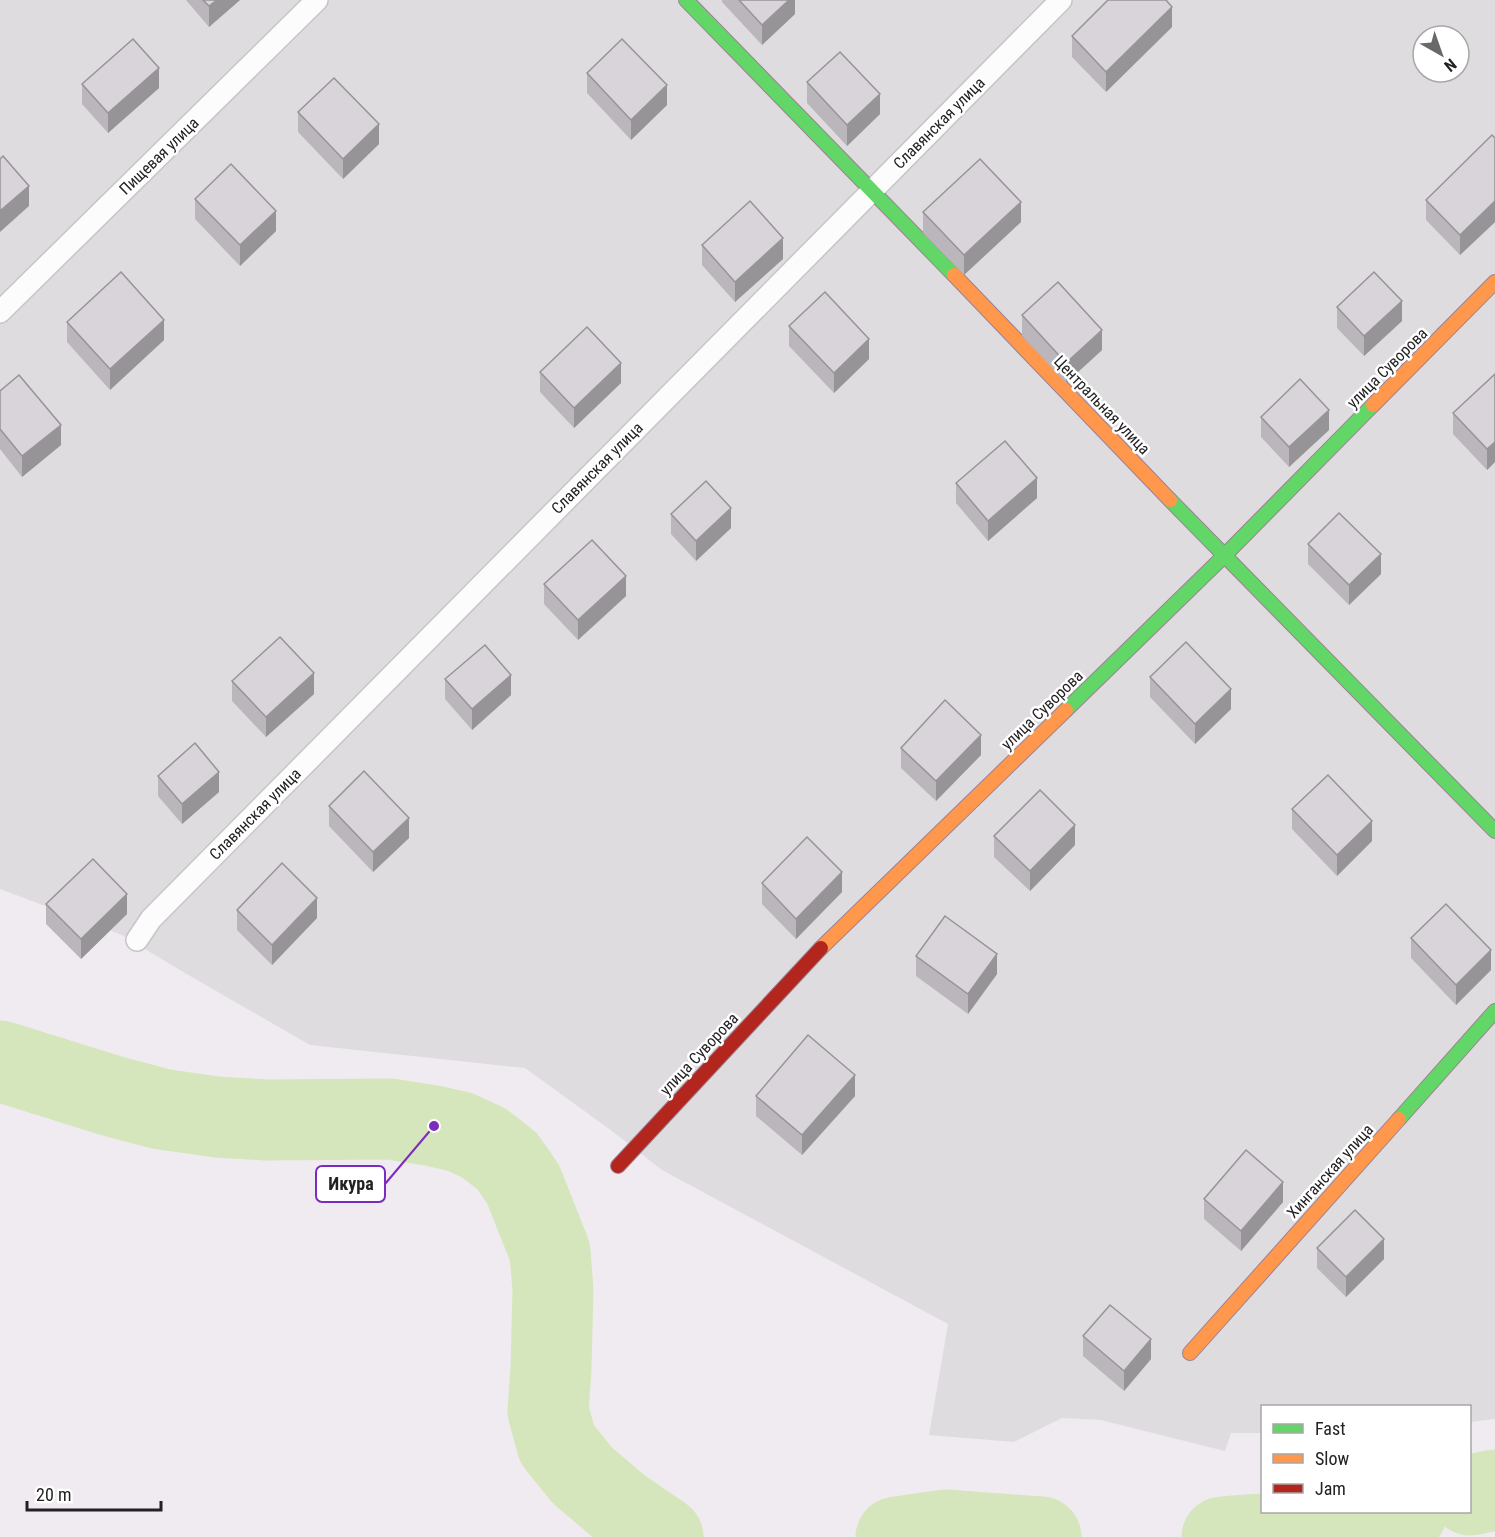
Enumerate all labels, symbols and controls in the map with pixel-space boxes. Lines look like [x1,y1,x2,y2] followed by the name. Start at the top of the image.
[1411,24,1471,84] north arrow
[1440,55,1460,76] text: N
[889,73,989,173] street label: Славянская улица
[115,113,203,199] street label: Пищевая улица
[1343,324,1431,412] street label: улица Суворова
[1050,352,1154,458] street label: Центральная улица
[547,418,647,518] street label: Славянская улица
[997,666,1087,754] street label: улица Суворова
[205,764,305,864] street label: Славянская улица
[656,1009,742,1099] street label: улица Суворова
[1283,1120,1377,1222] street label: Хинганская улица
[316,1166,385,1202] callout: Икура
[328,1173,374,1194] text: Икура
[1261,1405,1471,1513] legend
[1315,1418,1346,1439] text: Fast
[1315,1448,1350,1469] text: Slow
[27,1474,160,1512] scale bar
[1315,1478,1346,1499] text: Jam
[36,1484,71,1505] text: 20 m

